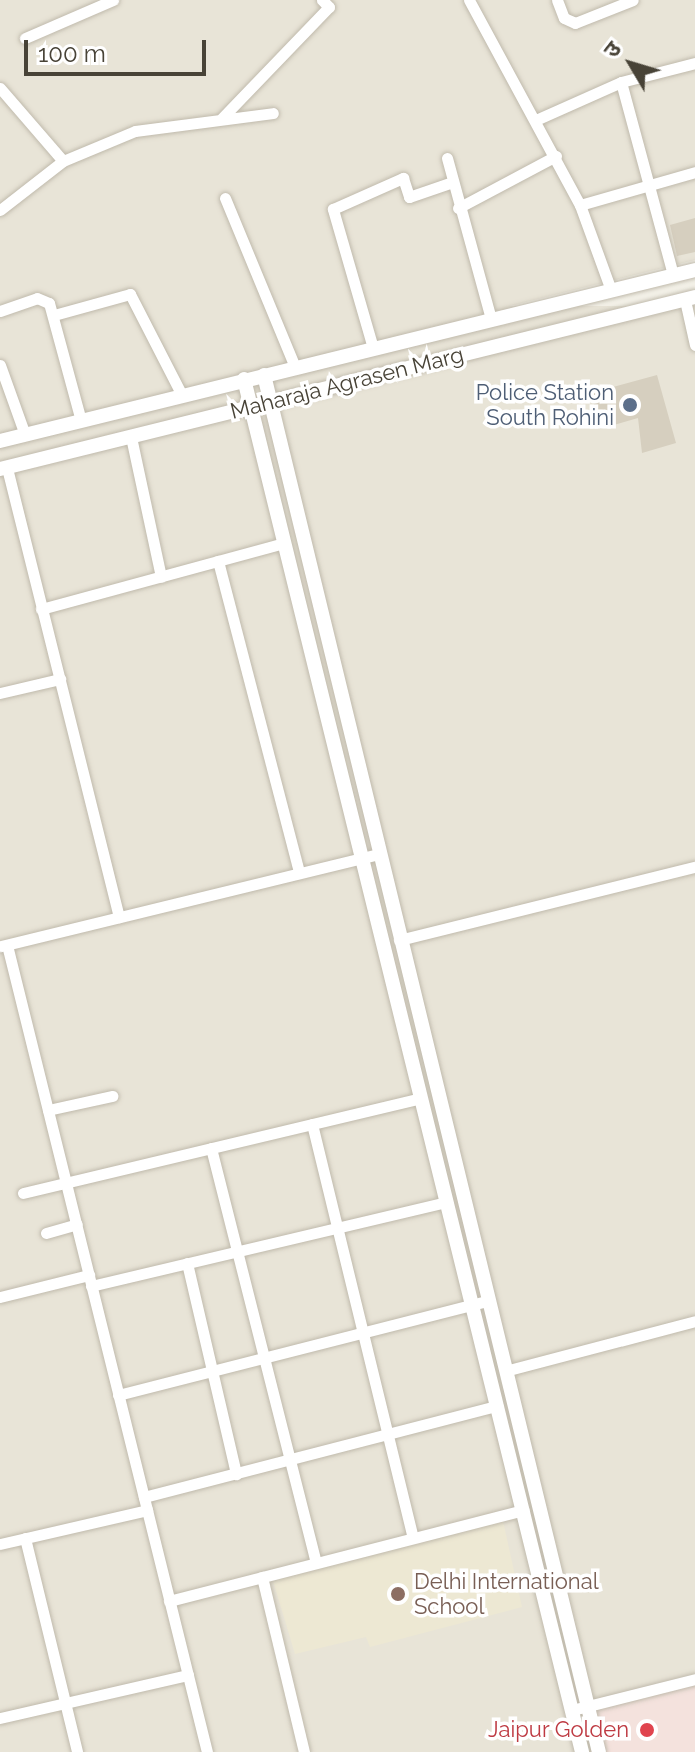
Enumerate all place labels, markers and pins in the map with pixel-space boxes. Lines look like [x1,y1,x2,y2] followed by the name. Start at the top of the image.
[476,379,614,430] place label: Police Station South Rohini
[621,396,639,414] marker: Police Station South Rohini
[414,1568,599,1620] place label: Delhi International School
[389,1585,407,1603] marker: Delhi International School
[488,1717,629,1743] place label: Jaipur Golden
[636,1719,658,1741] marker: Jaipur Golden

